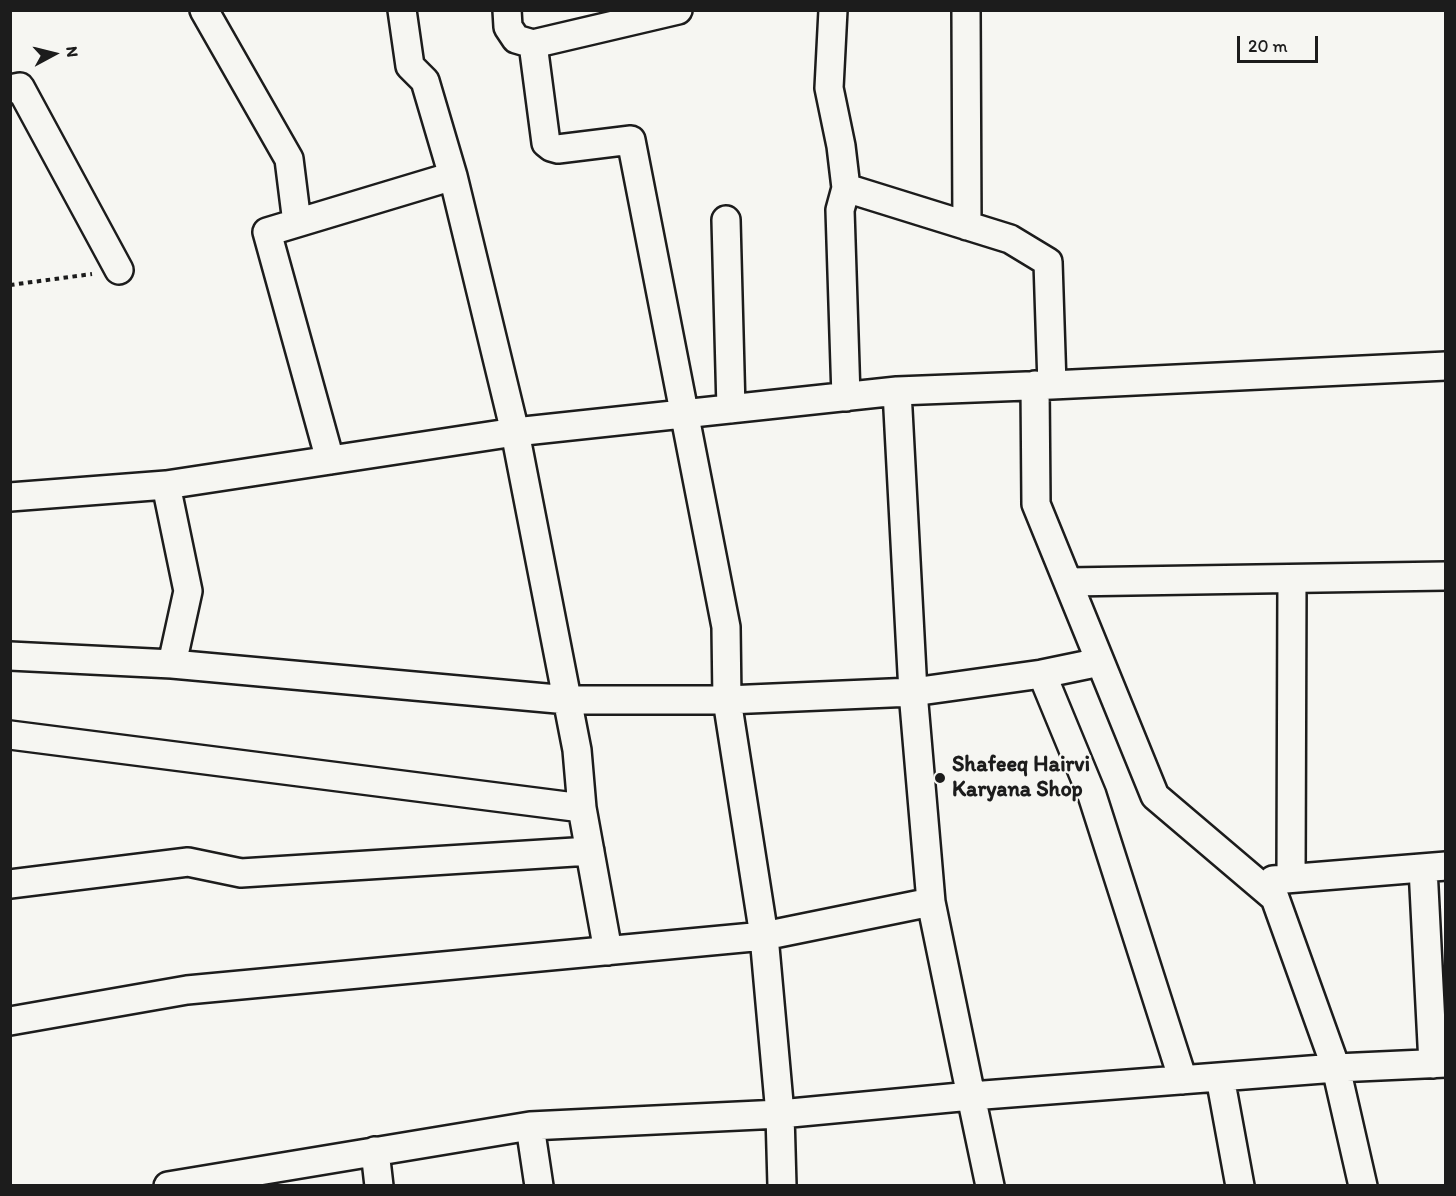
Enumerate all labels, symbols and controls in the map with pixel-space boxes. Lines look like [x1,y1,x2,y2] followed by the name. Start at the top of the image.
[24,24,84,84] north arrow
[1240,24,1321,62] scale bar
[1248,35,1288,57] text: 20 m
[62,45,82,58] text: N
[952,752,1090,804] place label: Shafeeq Hairvi Karyana Shop
[933,771,947,785] marker: Shafeeq Hairvi Karyana Shop

